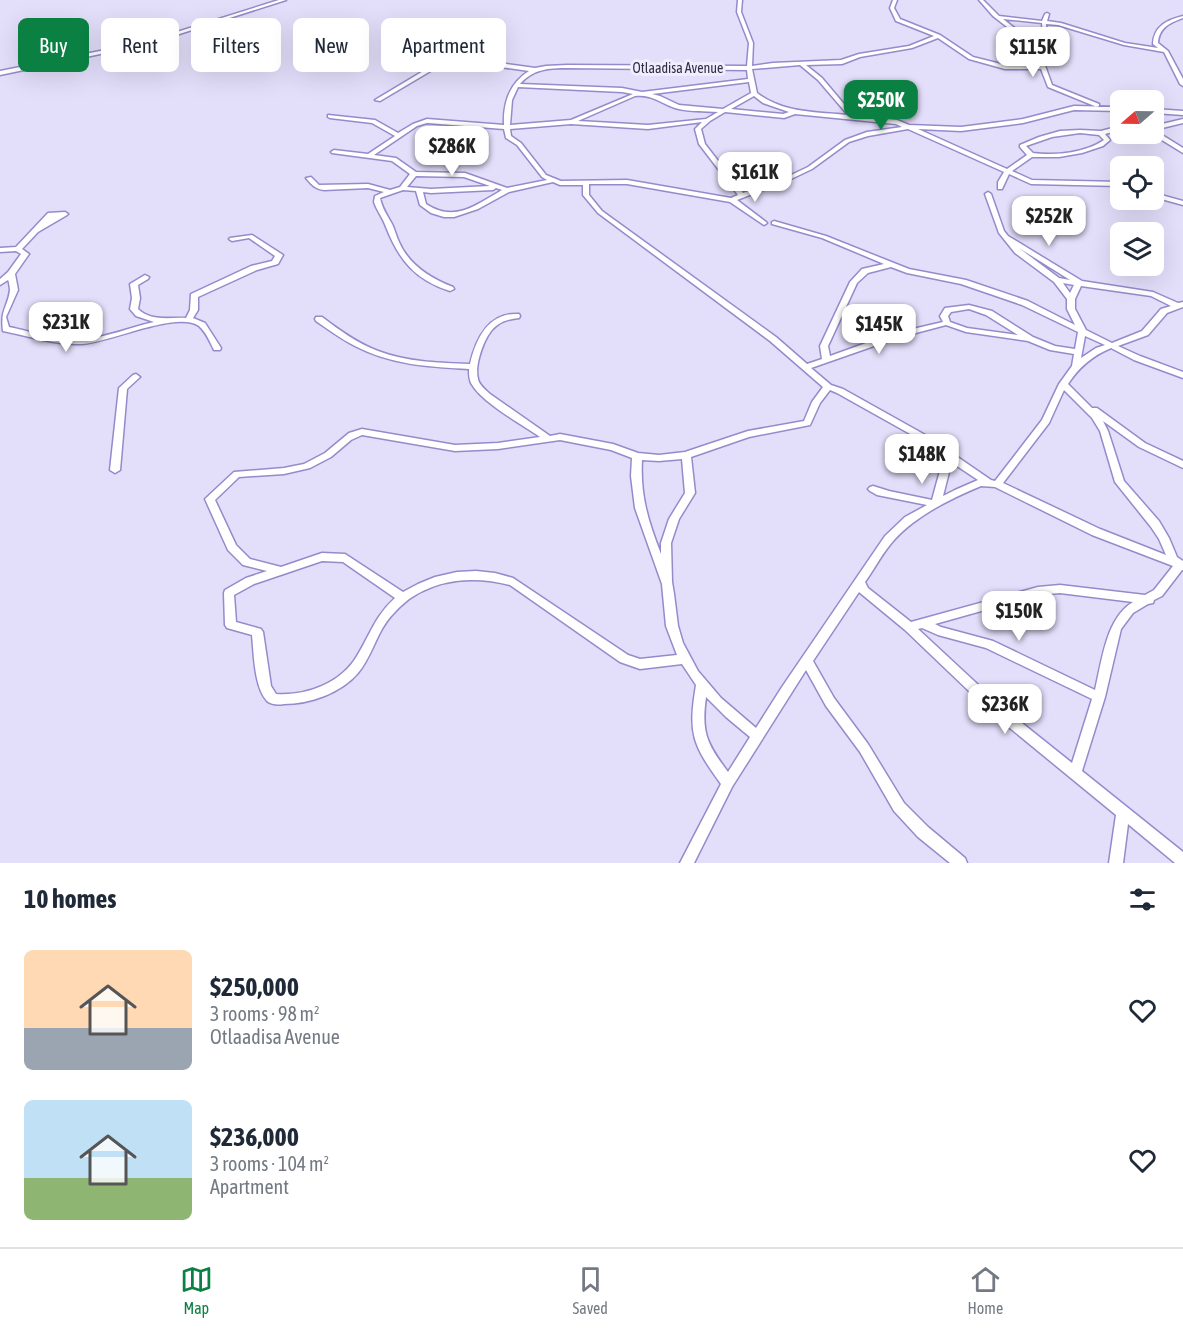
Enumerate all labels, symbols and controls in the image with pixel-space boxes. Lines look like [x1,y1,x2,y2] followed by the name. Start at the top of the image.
[18,18,89,72] chip: Buy
[101,18,179,72] chip: Rent
[191,18,281,72] chip: Filters
[293,18,369,72] chip: New
[381,18,506,72] chip: Apartment
[991,27,1075,78] pin: $115K
[1010,35,1056,58] text: $115K
[633,60,723,76] street label: Otlaadisa Avenue
[839,80,923,131] pin: $250K
[858,88,904,111] text: $250K
[1110,90,1164,144] north arrow
[1110,90,1164,276] map controls
[410,126,494,177] pin: $286K
[429,134,475,157] text: $286K
[713,152,797,203] pin: $161K
[1110,156,1164,210] button: locate
[732,160,778,183] text: $161K
[1007,196,1091,247] pin: $252K
[1026,204,1072,227] text: $252K
[1110,222,1164,276] button: layers
[24,302,108,353] pin: $231K
[837,304,921,355] pin: $145K
[43,310,89,333] text: $231K
[856,312,902,335] text: $145K
[880,434,964,485] pin: $148K
[899,442,945,465] text: $148K
[977,591,1061,642] pin: $150K
[996,599,1042,622] text: $150K
[963,684,1047,735] pin: $236K
[982,692,1028,715] text: $236K
[1126,883,1159,916] icon: filters
[24,884,117,914] text: 10 homes
[210,972,299,1002] text: $250,000
[72,974,144,1046] icon: home
[1126,994,1159,1027] icon: heart
[210,1002,320,1025] text: 3 rooms · 98 m²
[210,1025,340,1048] text: Otlaadisa Avenue
[210,1122,299,1152] text: $236,000
[72,1124,144,1196] icon: home
[1126,1144,1159,1177] icon: heart
[210,1152,329,1175] text: 3 rooms · 104 m²
[210,1175,289,1198] text: Apartment
[180,1263,213,1317] tab: Map
[573,1263,608,1317] tab: Saved
[968,1263,1003,1317] tab: Home

